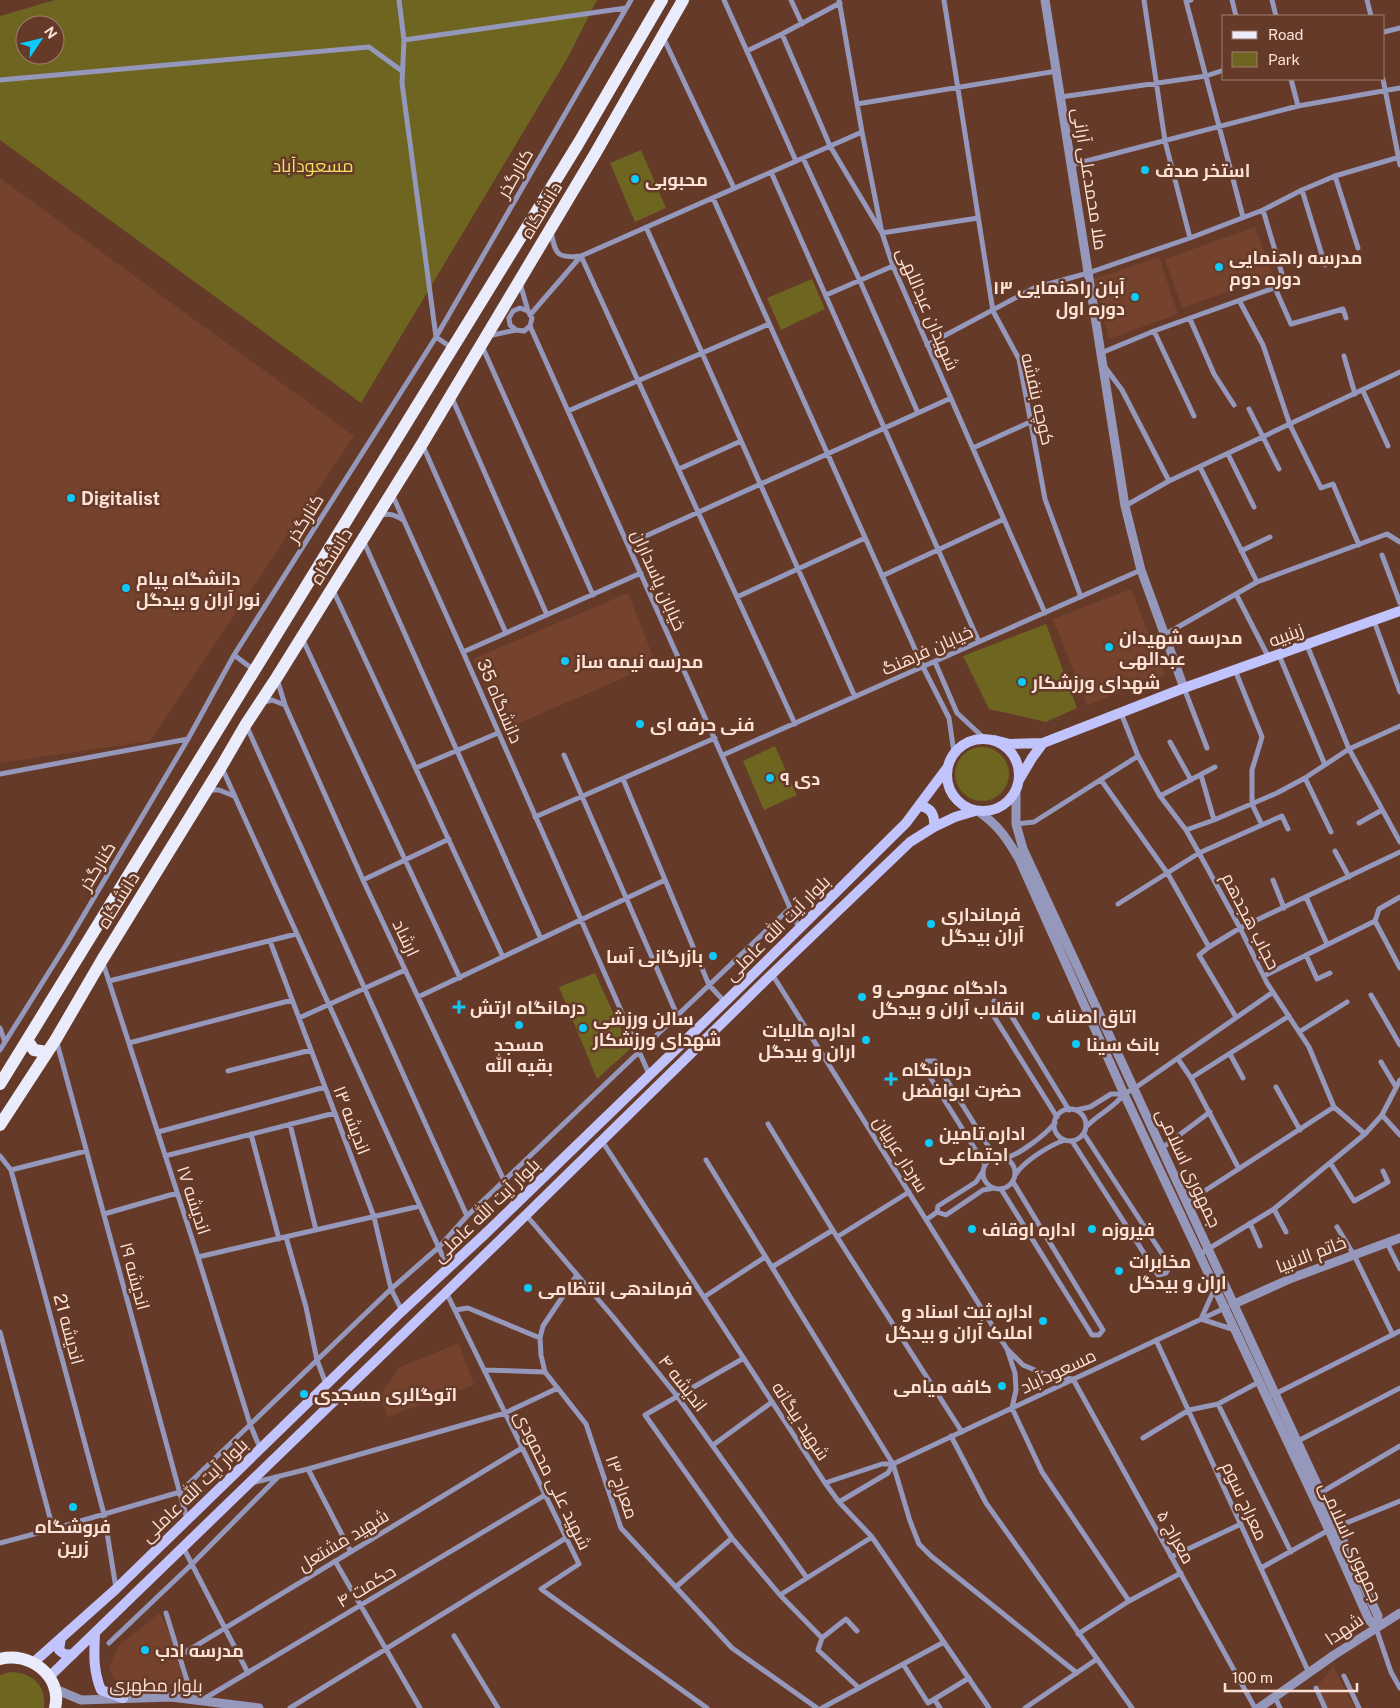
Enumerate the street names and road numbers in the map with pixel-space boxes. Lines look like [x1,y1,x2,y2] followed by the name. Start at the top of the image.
[1067,106,1112,252] street label: ملا محمدعلی آرانی
[492,145,538,203] street label: کنارگذر
[516,178,566,242] street label: دانشگاه
[892,244,963,374] street label: شهیدان عبداللهی
[1015,351,1059,448] street label: کوچه بنفشه
[281,490,329,547] street label: کنارگذر
[306,524,356,588] street label: دانشگاه
[626,526,691,634] street label: خیابان پاسداران
[1266,619,1307,652] street label: زینبیه
[878,621,976,680] street label: خیابان فرهنگ
[473,656,527,746] street label: دانشگاه 35
[74,838,121,896] street label: کنارگذر
[93,868,143,932] street label: دانشگاه
[1216,869,1284,974] street label: حجاب هجدهم
[719,870,835,986] street label: بلوار آیت‌ الله عاملی
[387,916,424,960] street label: ارشاد
[329,1083,375,1157] street label: اندیشه ۱۳
[1151,1105,1226,1231] street label: جمهوری اسلامی
[868,1112,933,1197] street label: سردار عربیان
[427,1153,545,1267] street label: بلوار آیت‌ الله عاملی
[173,1163,215,1237] street label: اندیشه ۱۷
[1273,1231,1350,1279] street label: خاتم الانبیا
[116,1240,154,1312] street label: اندیشه ۱۹
[49,1291,89,1367] street label: اندیشه 21
[1017,1344,1100,1399] street label: مسعودآباد
[654,1350,712,1416] street label: اندیشه ۴
[767,1378,834,1465] street label: شهید بیگانه
[509,1407,596,1553] street label: شهید علی محمودی
[135,1433,253,1547] street label: بلوار آیت‌ الله عاملی
[599,1452,643,1522] street label: معراج ۱۳
[1216,1458,1272,1545] street label: معراج سوم
[1314,1479,1387,1606] street label: جمهوری اسلامی
[294,1505,393,1576] street label: شهید مشتعل
[1151,1507,1199,1568] street label: معراج ۵
[333,1560,399,1612] street label: حکمت ۴
[1321,1609,1368,1650] street label: شهدا
[109,1674,203,1697] street label: بلوار مطهری

